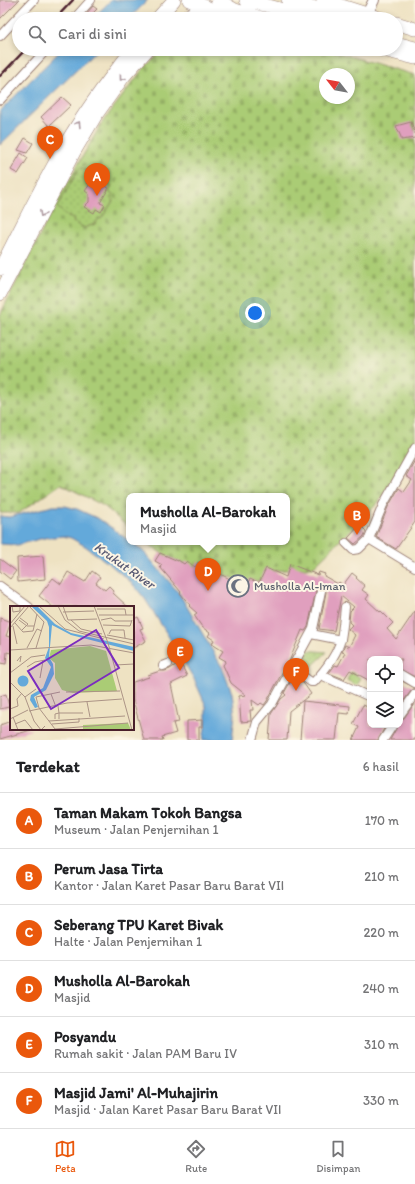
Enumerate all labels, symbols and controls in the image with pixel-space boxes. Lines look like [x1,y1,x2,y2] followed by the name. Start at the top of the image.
[12,12,403,56] search box
[26,23,48,45] icon: search
[58,25,127,43] text: Cari di sini
[319,68,355,104] north arrow
[120,74,127,81] one-way arrow
[74,121,81,128] one-way arrow
[37,126,63,159] pin: C
[84,163,110,196] pin: A
[39,210,47,217] one-way arrow
[245,303,265,323] your location
[126,493,290,545] popup
[344,502,370,535] pin: B
[140,503,276,521] text: Musholla Al-Barokah
[140,521,176,536] text: Masjid
[92,539,160,593] water label: Krukut River
[195,558,221,591] pin: D
[225,573,251,599] mosque icon: Musholla Al-Iman
[254,579,346,593] place label: Musholla Al-Iman
[10,606,134,730] inset map
[167,638,193,671] pin: E
[367,656,403,728] map controls
[367,656,403,692] button: locate
[283,658,309,691] pin: F
[367,692,403,728] button: layers
[16,756,80,776] text: Terdekat
[363,759,399,774] text: 6 hasil
[54,804,242,822] text: Taman Makam Tokoh Bangsa
[25,813,33,828] text: A
[365,813,399,828] text: 170 m
[54,822,219,837] text: Museum · Jalan Penjernihan 1
[54,860,163,878] text: Perum Jasa Tirta
[25,869,33,884] text: B
[364,869,399,884] text: 210 m
[54,878,284,893] text: Kantor · Jalan Karet Pasar Baru Barat VII
[54,916,223,934] text: Seberang TPU Karet Bivak
[25,925,33,940] text: C
[363,925,399,940] text: 220 m
[54,934,202,949] text: Halte · Jalan Penjernihan 1
[54,972,190,990] text: Musholla Al-Barokah
[25,981,33,996] text: D
[362,981,399,996] text: 240 m
[54,990,90,1005] text: Masjid
[54,1028,116,1046] text: Posyandu
[25,1037,33,1052] text: E
[364,1037,399,1052] text: 310 m
[54,1046,237,1061] text: Rumah sakit · Jalan PAM Baru IV
[54,1084,218,1102] text: Masjid Jami' Al-Muhajirin
[26,1093,32,1108] text: F
[363,1093,399,1108] text: 330 m
[54,1102,282,1117] text: Masjid · Jalan Karet Pasar Baru Barat VII
[54,1138,76,1175] tab: Peta
[185,1138,207,1175] tab: Rute
[316,1138,361,1175] tab: Disimpan

